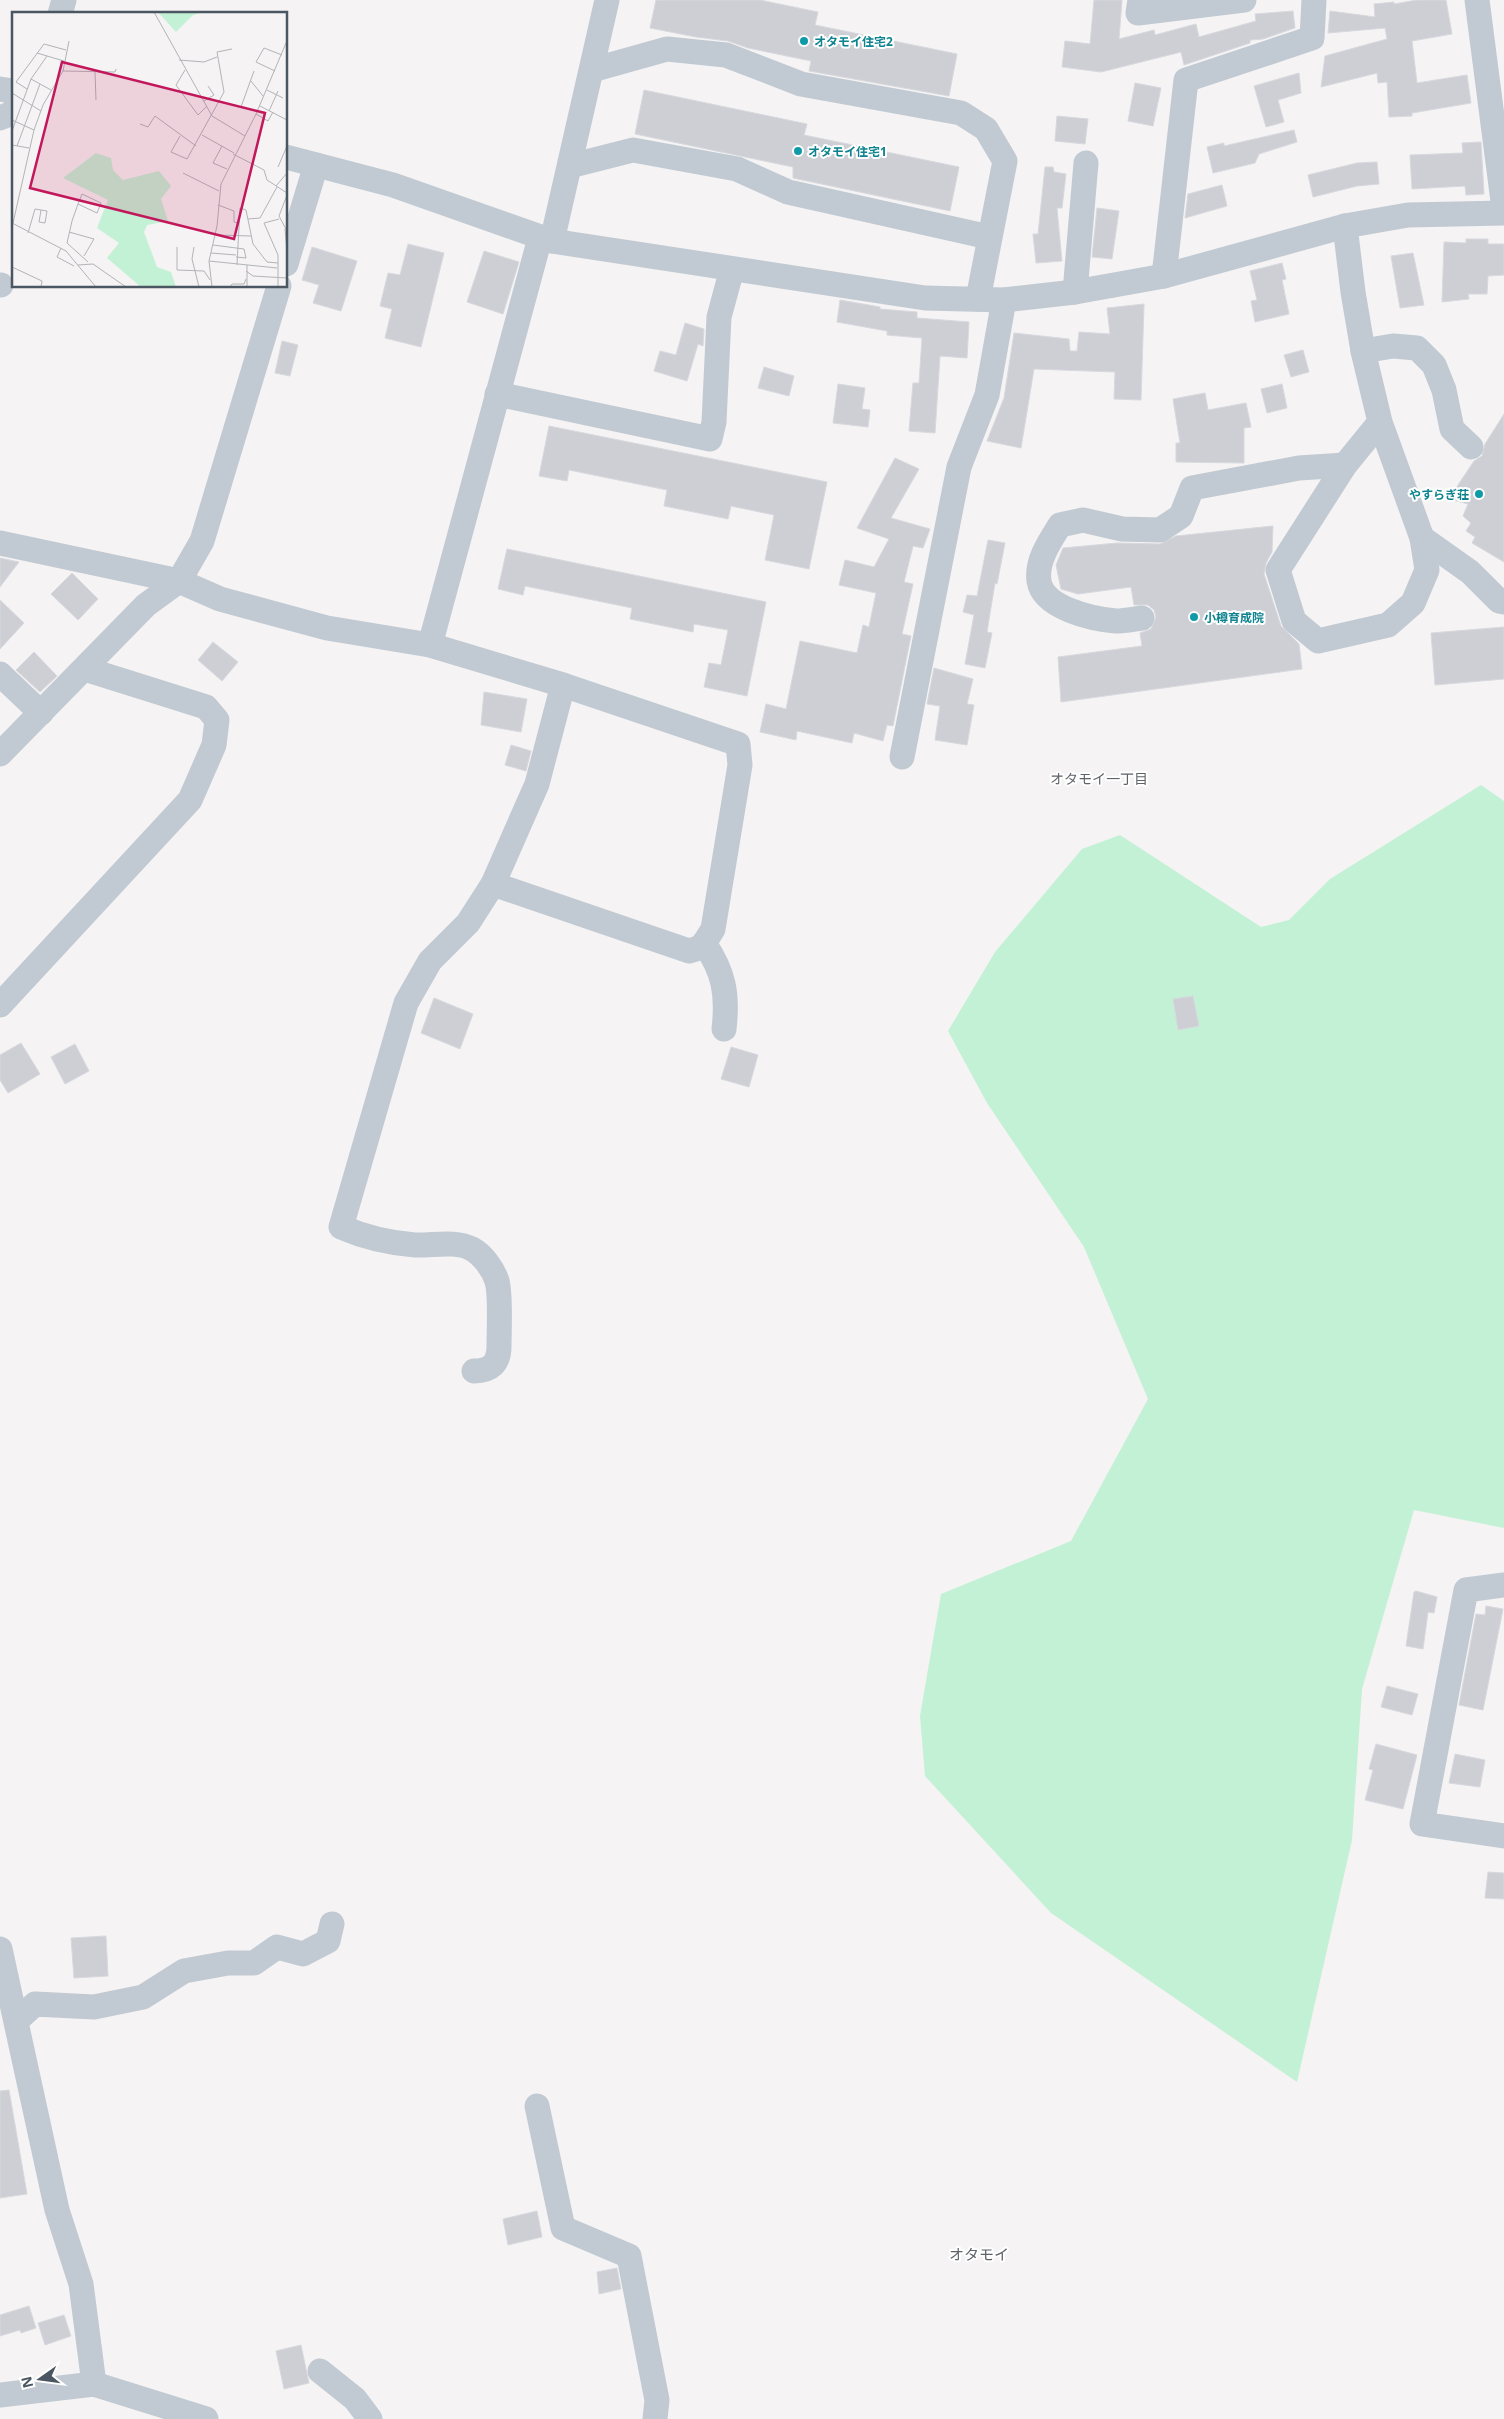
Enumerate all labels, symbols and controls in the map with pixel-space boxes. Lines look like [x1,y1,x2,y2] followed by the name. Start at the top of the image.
[12,12,288,288] inset map
[814,33,893,50] place label: オタモイ住宅2
[798,35,810,47] marker: オタモイ住宅2
[808,143,887,160] place label: オタモイ住宅1
[792,145,804,157] marker: オタモイ住宅1
[1409,486,1469,503] place label: やすらぎ荘
[1473,488,1485,500] marker: やすらぎ荘
[1204,609,1264,626] place label: 小樽育成院
[1188,611,1200,623] marker: 小樽育成院
[1050,769,1148,788] district label: オタモイ一丁目
[949,2244,1009,2264] district label: オタモイ
[15,2354,65,2404] north arrow
[16,2374,37,2390] text: N

